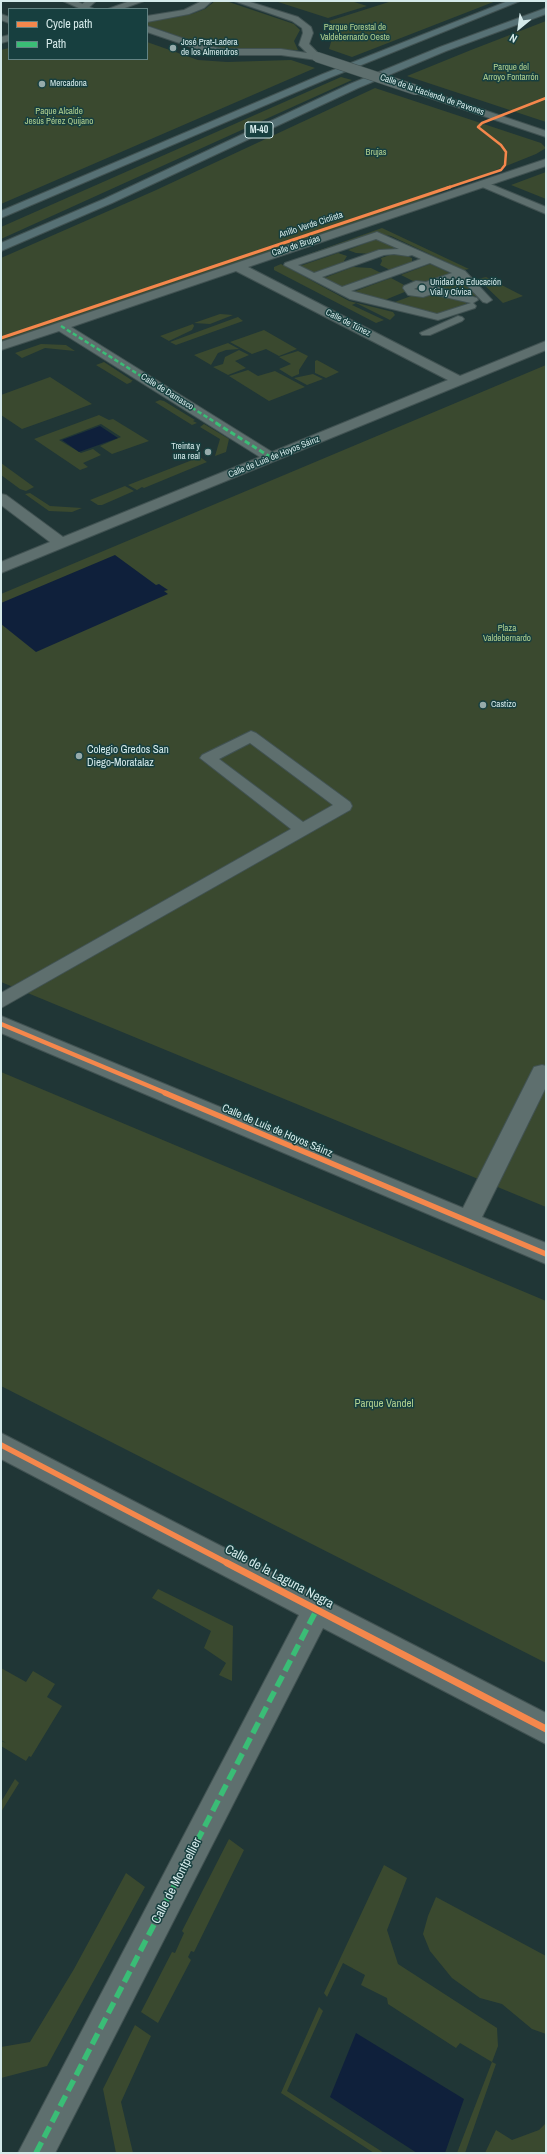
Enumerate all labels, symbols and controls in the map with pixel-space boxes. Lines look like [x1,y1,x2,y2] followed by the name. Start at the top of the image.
[8,8,148,60] legend
[499,8,539,48] north arrow
[46,16,93,32] text: Cycle path
[320,23,390,44] park label: Parque Forestal de Valdebernardo Oeste
[507,31,519,46] text: N
[46,36,66,52] text: Path
[181,38,238,59] place label: José Prat-Ladera de los Almendros
[168,43,178,53] marker: José Prat-Ladera de los Almendros
[483,63,539,84] park label: Parque del Arroyo Fontarrón
[378,72,486,118] street label: Calle de la Hacienda de Pavones
[37,79,47,89] marker: Mercadona
[50,79,87,89] place label: Mercadona
[25,107,93,128] park label: Paque Alcalde Jesús Pérez Quijano
[245,122,273,138] road number: M-40
[366,148,386,158] park label: Brujas
[278,210,344,240] street label: Anillo Verde Ciclista
[271,233,321,259] street label: Calle de Brujas
[430,278,501,299] place label: Unidad de Educación Vial y Cívica
[417,283,427,293] marker: Unidad de Educación Vial y Cívica
[324,307,372,339] street label: Calle de Túnez
[139,371,195,413] street label: Calle de Damasco
[227,434,321,480] street label: Calle de Luis de Hoyos Sáinz
[171,442,200,463] place label: Treinta y una real
[203,447,213,457] marker: Treinta y una real
[483,624,531,645] park label: Plaza Valdebernardo
[478,700,488,710] marker: Castizo
[491,700,516,710] place label: Castizo
[87,743,169,769] place label: Colegio Gredos San Diego-Moratalaz
[74,751,84,761] marker: Colegio Gredos San Diego-Moratalaz
[220,1102,334,1160] street label: Calle de Luis de Hoyos Sáinz
[354,1397,414,1411] park label: Parque Vandel
[222,1542,336,1612] street label: Calle de la Laguna Negra
[149,1835,205,1927] street label: Calle de Montpellier

